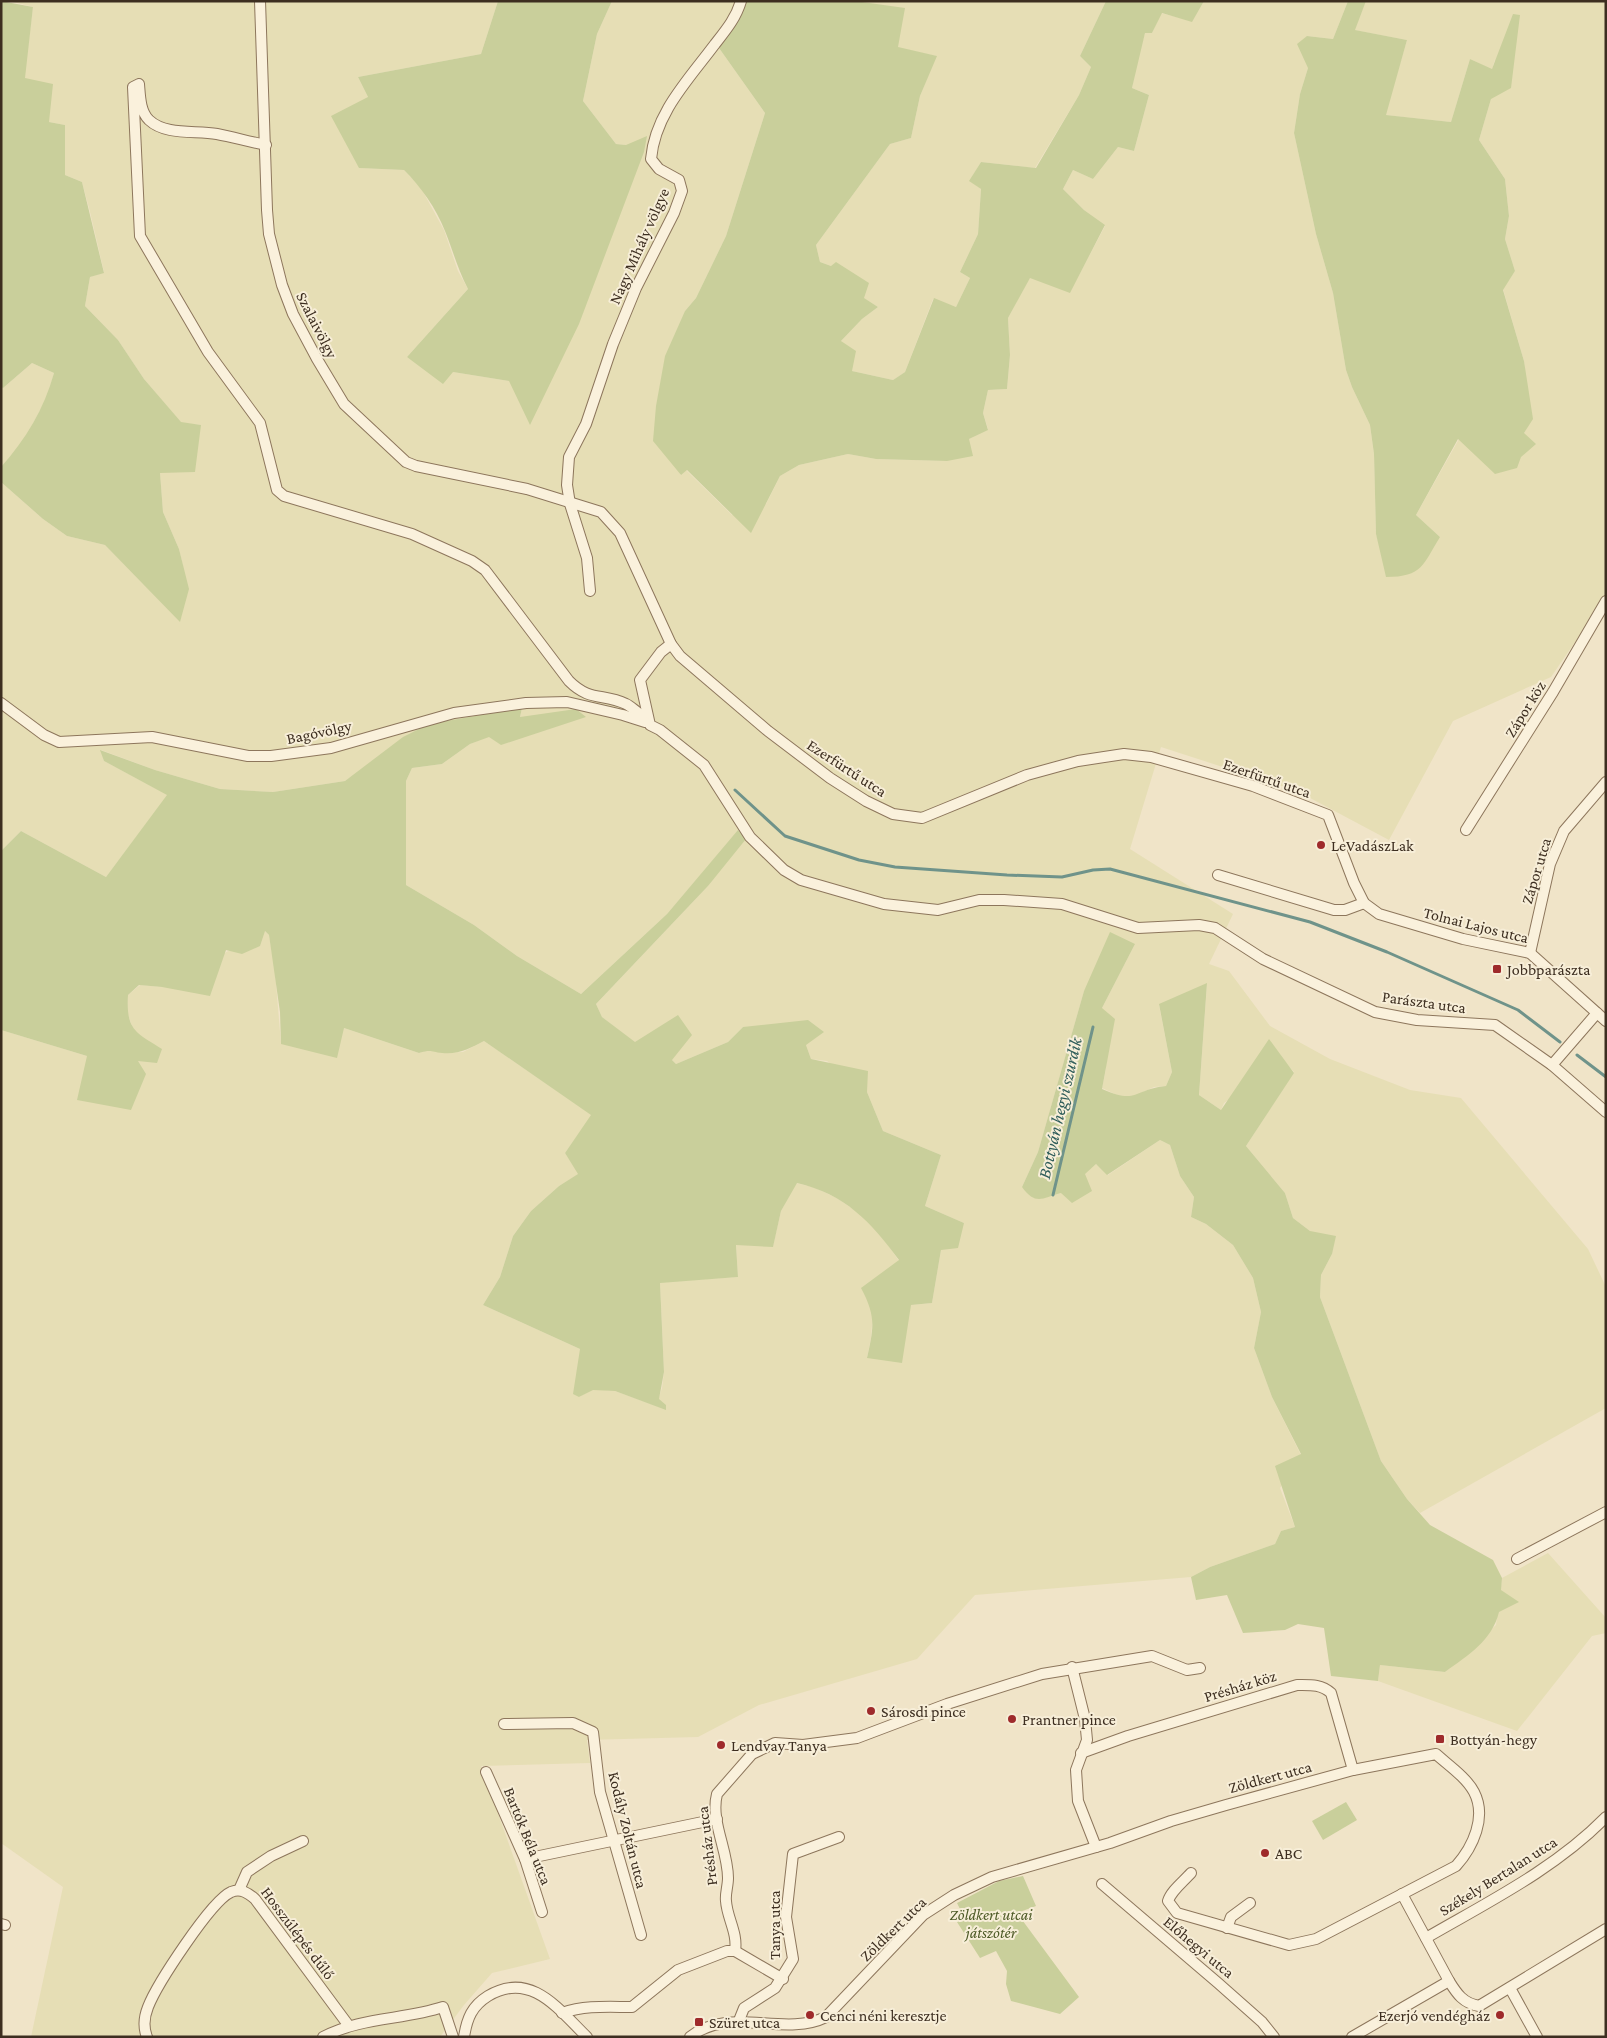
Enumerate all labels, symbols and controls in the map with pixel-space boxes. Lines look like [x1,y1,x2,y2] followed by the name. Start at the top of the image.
[606,185,673,307] street label: Nagy Mihály völgye
[292,289,341,362] street label: Szalaivölgy
[1501,678,1550,741] street label: Zápor köz
[285,717,354,748] street label: Bagóvölgy
[804,736,890,800] street label: Ezerfürtű utca
[1221,755,1314,801] street label: Ezerfürtű utca
[1518,835,1555,907] street label: Zápor utca
[1331,837,1414,854] place label: LeVadászLak
[1315,839,1327,851] marker: LeVadászLak
[1421,904,1531,947] street label: Tolnai Lajos utca
[1505,961,1591,979] place label: Jobbparászta
[1491,963,1503,975] marker: Jobbparászta
[1381,988,1468,1016] street label: Parászta utca
[1034,1034,1086,1181] water label: Bottyán hegyi szurdik
[1202,1667,1278,1705] street label: Présház köz
[881,1703,966,1721] place label: Sárosdi pince
[865,1705,877,1717] marker: Sárosdi pince
[1022,1711,1116,1729] place label: Prantner pince
[1006,1713,1018,1725] marker: Prantner pince
[1450,1731,1538,1749] place label: Bottyán-hegy
[1434,1733,1446,1745] marker: Bottyán-hegy
[731,1737,827,1755] place label: Lendvay Tanya
[715,1739,727,1751] marker: Lendvay Tanya
[1227,1758,1314,1796] street label: Zöldkert utca
[604,1770,651,1891] street label: Kodály Zoltán utca
[501,1785,556,1888] street label: Bartók Béla utca
[694,1805,720,1887] street label: Présház utca
[1436,1833,1561,1920] street label: Székely Bertalan utca
[1275,1845,1302,1862] place label: ABC
[1259,1847,1271,1859] marker: ABC
[257,1883,338,1983] street label: Hosszúlépés dűlő
[766,1890,784,1960] street label: Tanya utca
[856,1893,930,1965] street label: Zöldkert utca
[949,1906,1033,1942] park label: Zöldkert utcai játszótér
[1160,1913,1238,1982] street label: Előhegyi utca
[820,2007,946,2025] place label: Cenci néni keresztje
[1378,2007,1490,2025] place label: Ezerjó vendégház
[804,2009,816,2021] marker: Cenci néni keresztje
[1494,2009,1506,2021] marker: Ezerjó vendégház
[709,2014,781,2031] place label: Szüret utca
[693,2016,705,2028] marker: Szüret utca

